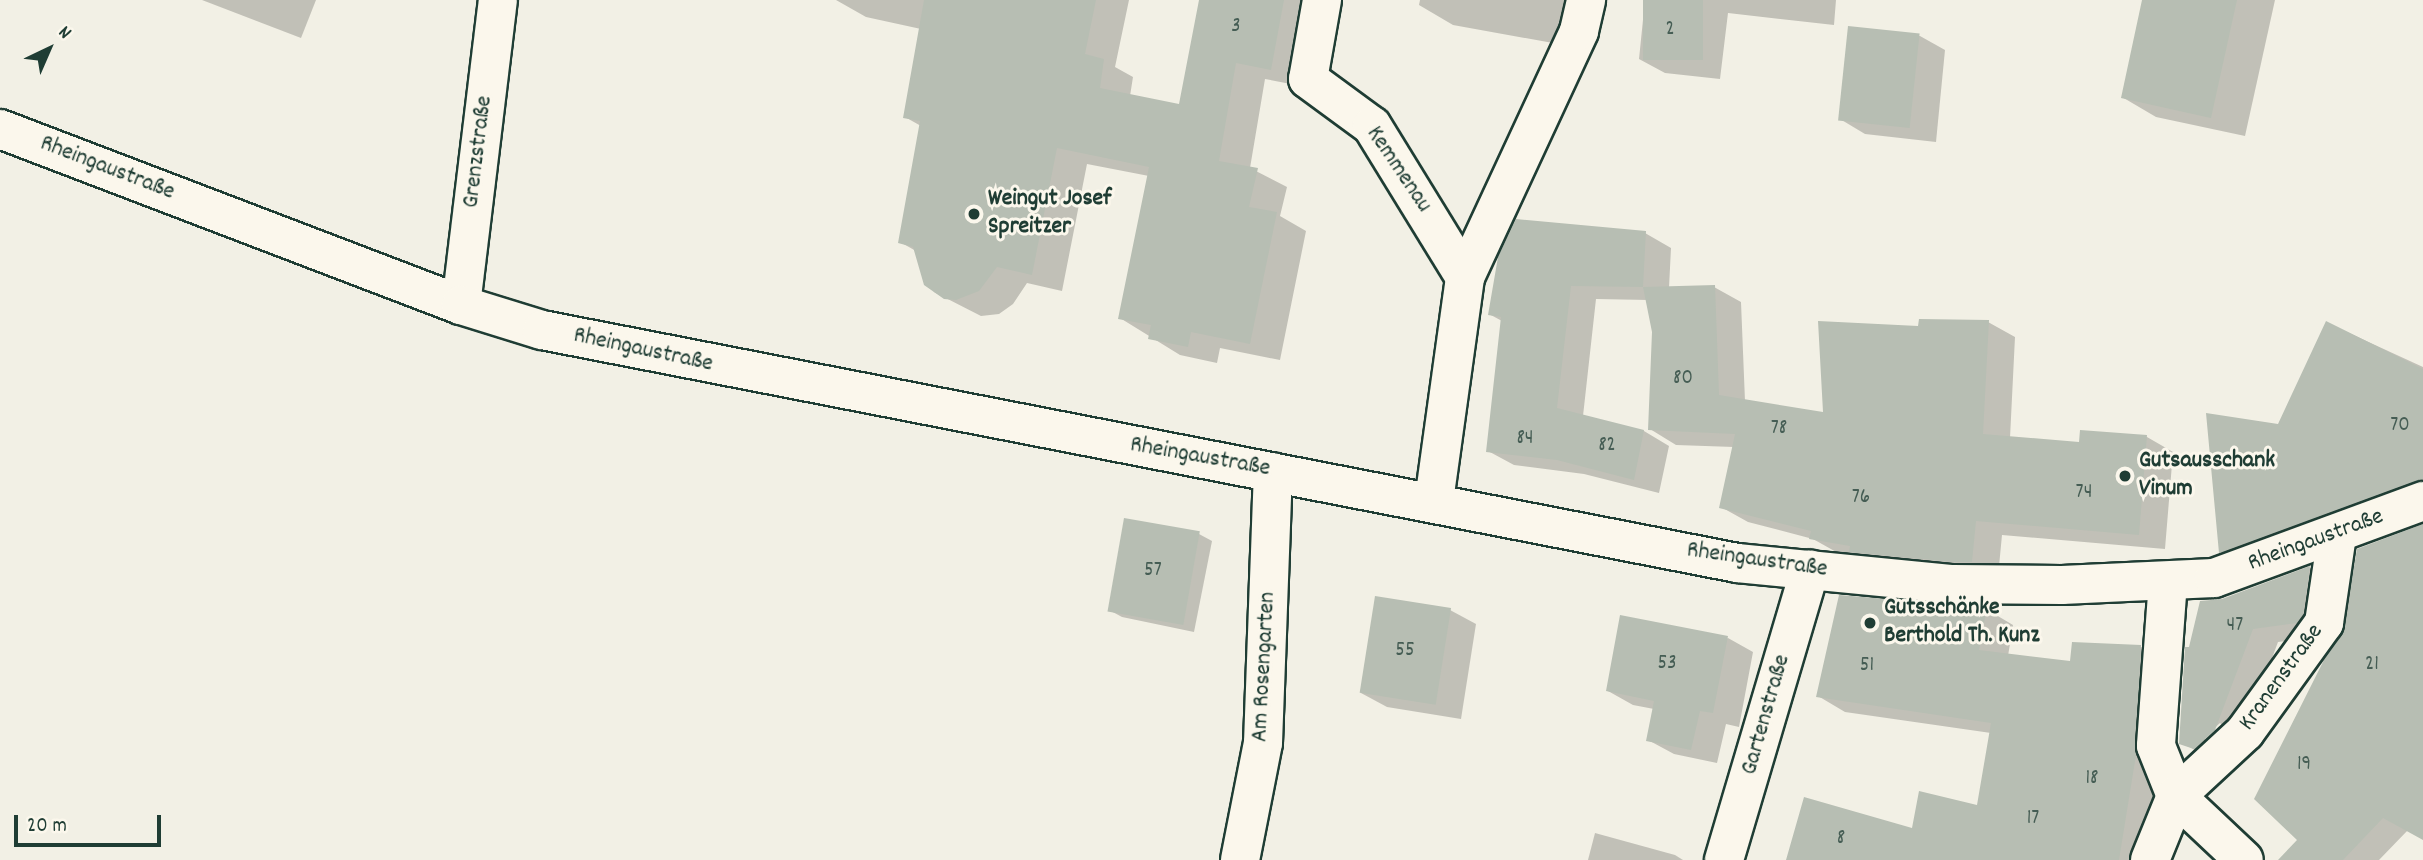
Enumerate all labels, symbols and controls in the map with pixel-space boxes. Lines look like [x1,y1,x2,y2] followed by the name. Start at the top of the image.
[14,14,84,84] north arrow
[1231,14,1241,40] house number: 3
[1665,17,1675,43] house number: 2
[51,21,77,47] text: N
[458,94,500,210] street label: Grenzstraße
[1359,121,1437,219] street label: Kemmenau
[36,130,178,208] street label: Rheingaustraße
[988,186,1112,242] place label: Weingut Josef Spreitzer
[966,206,982,222] marker: Weingut Josef Spreitzer
[571,322,715,380] street label: Rheingaustraße
[1673,366,1693,392] house number: 80
[2390,413,2410,439] house number: 70
[1771,416,1787,442] house number: 78
[1516,426,1534,452] house number: 84
[1128,431,1272,485] street label: Rheingaustraße
[1598,433,1616,459] house number: 82
[2139,448,2275,504] place label: Gutsausschank Vinum
[2117,468,2133,484] marker: Gutsausschank Vinum
[2076,480,2092,506] house number: 74
[1852,485,1870,511] house number: 76
[2244,503,2388,579] street label: Rheingaustraße
[1685,537,1829,585] street label: Rheingaustraße
[1144,558,1162,584] house number: 57
[1247,591,1283,743] street label: Am Rosengarten
[1884,595,2040,651] place label: Gutsschänke Berthold Th. Kunz
[2227,613,2243,639] house number: 47
[1862,615,1878,631] marker: Gutsschänke Berthold Th. Kunz
[2234,619,2330,737] street label: Kranenstraße
[1395,638,1415,664] house number: 55
[1657,651,1677,677] house number: 53
[1736,651,1798,779] street label: Gartenstraße
[2365,652,2379,678] house number: 21
[1860,653,1874,679] house number: 51
[2297,752,2311,778] house number: 19
[2085,766,2099,792] house number: 18
[18,800,164,844] scale bar
[2027,806,2039,832] house number: 17
[27,812,67,842] text: 20 m
[1837,826,1845,852] house number: 8

